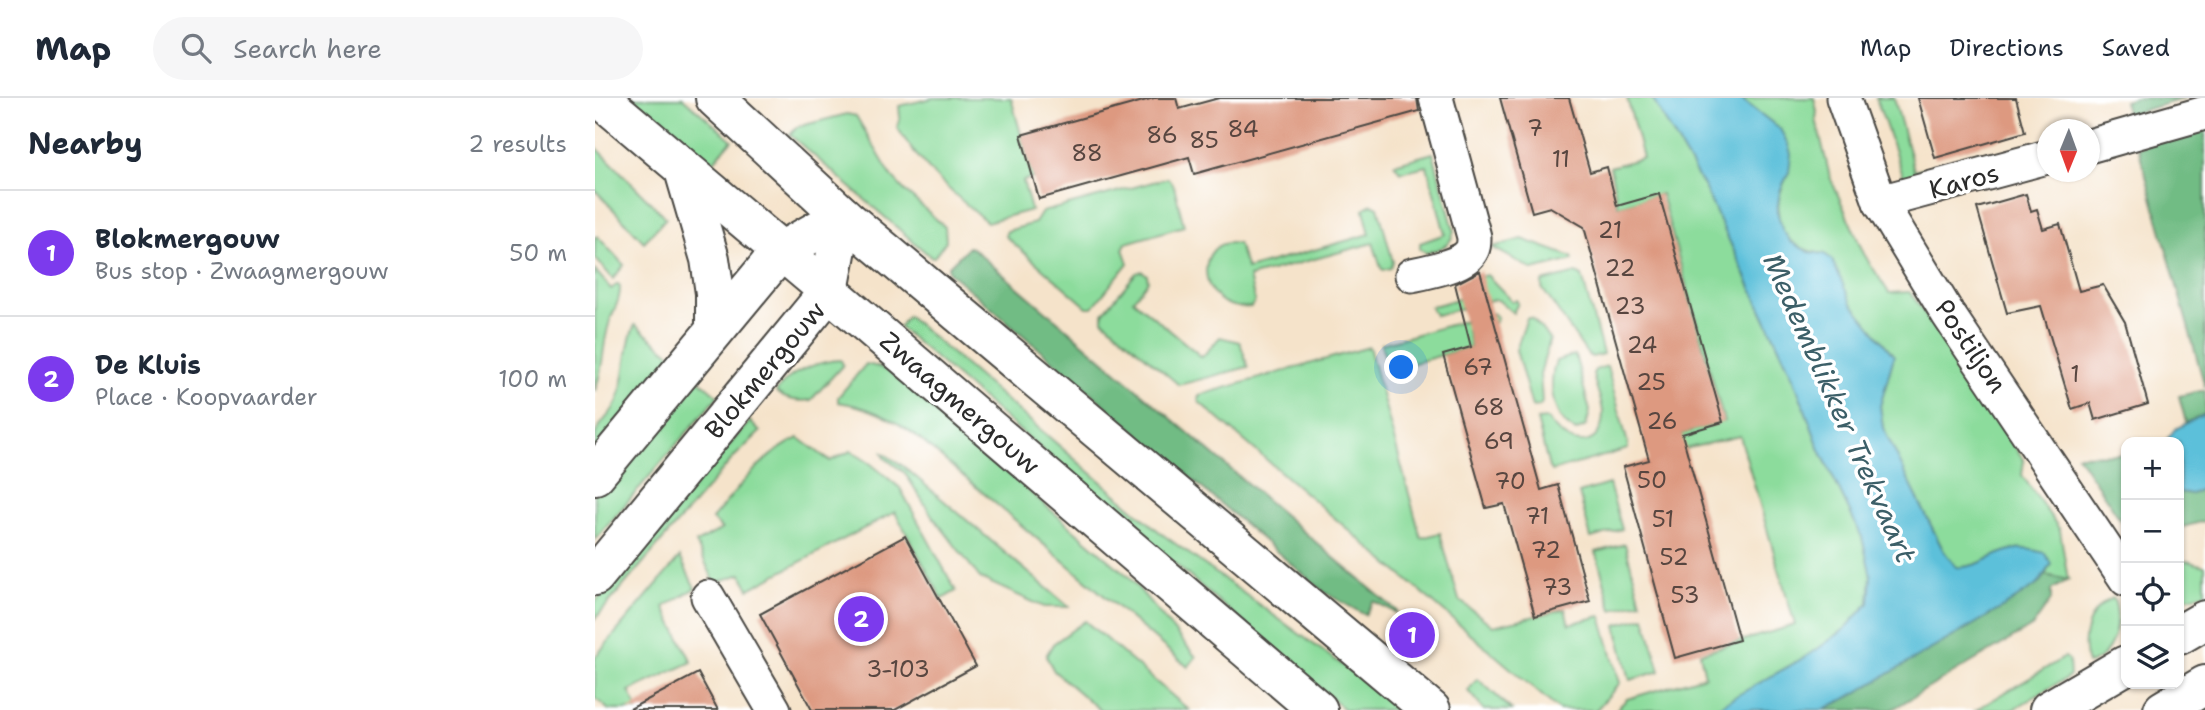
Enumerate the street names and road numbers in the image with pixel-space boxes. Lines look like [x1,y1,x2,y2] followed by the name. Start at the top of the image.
[1925,154,2003,207] street label: Karos
[1927,292,2016,399] street label: Postiljon
[697,293,833,446] street label: Blokmergouw
[873,323,1048,482] street label: Zwaagmergouw

